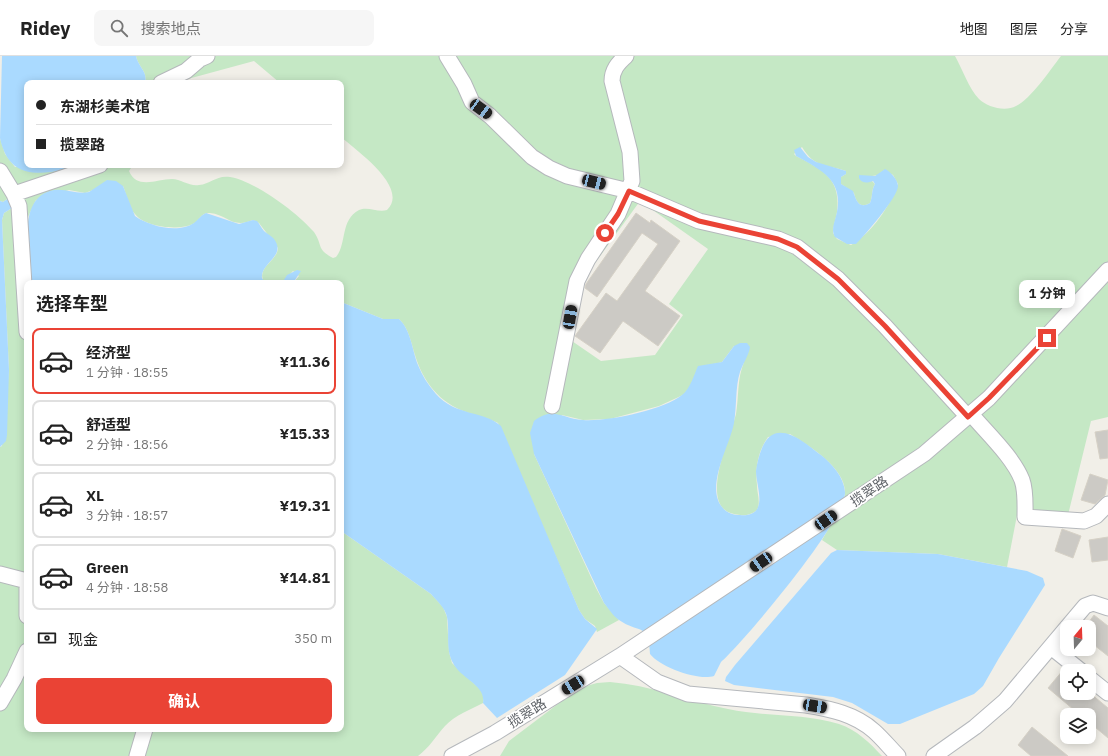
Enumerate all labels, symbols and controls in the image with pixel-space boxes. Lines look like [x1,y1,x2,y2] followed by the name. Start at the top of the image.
[94,10,374,46] search box
[20,16,70,40] text: Ridey
[108,17,130,39] icon: search
[140,19,201,38] text: 搜索地点
[960,20,988,38] text: 地图
[1010,20,1038,38] text: 图层
[1060,20,1088,38] text: 分享
[60,97,150,116] text: 东湖杉美术馆
[468,97,494,121] car
[60,135,105,154] text: 揽翠路
[581,173,607,191] car
[596,224,614,242] route start
[1019,280,1075,308] callout: 1 分钟
[1029,285,1065,302] text: 1 分钟
[36,292,108,315] text: 选择车型
[562,304,578,330] car
[1038,329,1056,347] route end
[38,343,74,379] icon: car
[86,343,131,362] text: 经济型
[280,352,330,371] text: ¥11.36
[86,364,168,381] text: 1 分钟 · 18:55
[38,415,74,451] icon: car
[86,415,131,434] text: 舒适型
[280,424,330,443] text: ¥15.33
[86,436,168,453] text: 2 分钟 · 18:56
[847,472,891,510] street label: 揽翠路
[86,486,104,505] text: XL
[38,487,74,523] icon: car
[280,496,330,515] text: ¥19.31
[86,507,168,524] text: 3 分钟 · 18:57
[813,508,839,532] car
[748,550,774,574] car
[86,558,129,577] text: Green
[38,559,74,595] icon: car
[280,568,330,587] text: ¥14.81
[86,579,168,596] text: 4 分钟 · 18:58
[1060,620,1096,656] north arrow
[1060,620,1096,744] map controls
[36,627,58,649] icon: cash
[68,630,98,649] text: 现金
[294,630,332,647] text: 350 m
[1060,664,1096,700] button: locate
[560,674,586,696] car
[36,678,332,724] button: 确认
[504,694,550,732] street label: 揽翠路
[802,698,828,714] car
[1060,708,1096,744] button: layers

